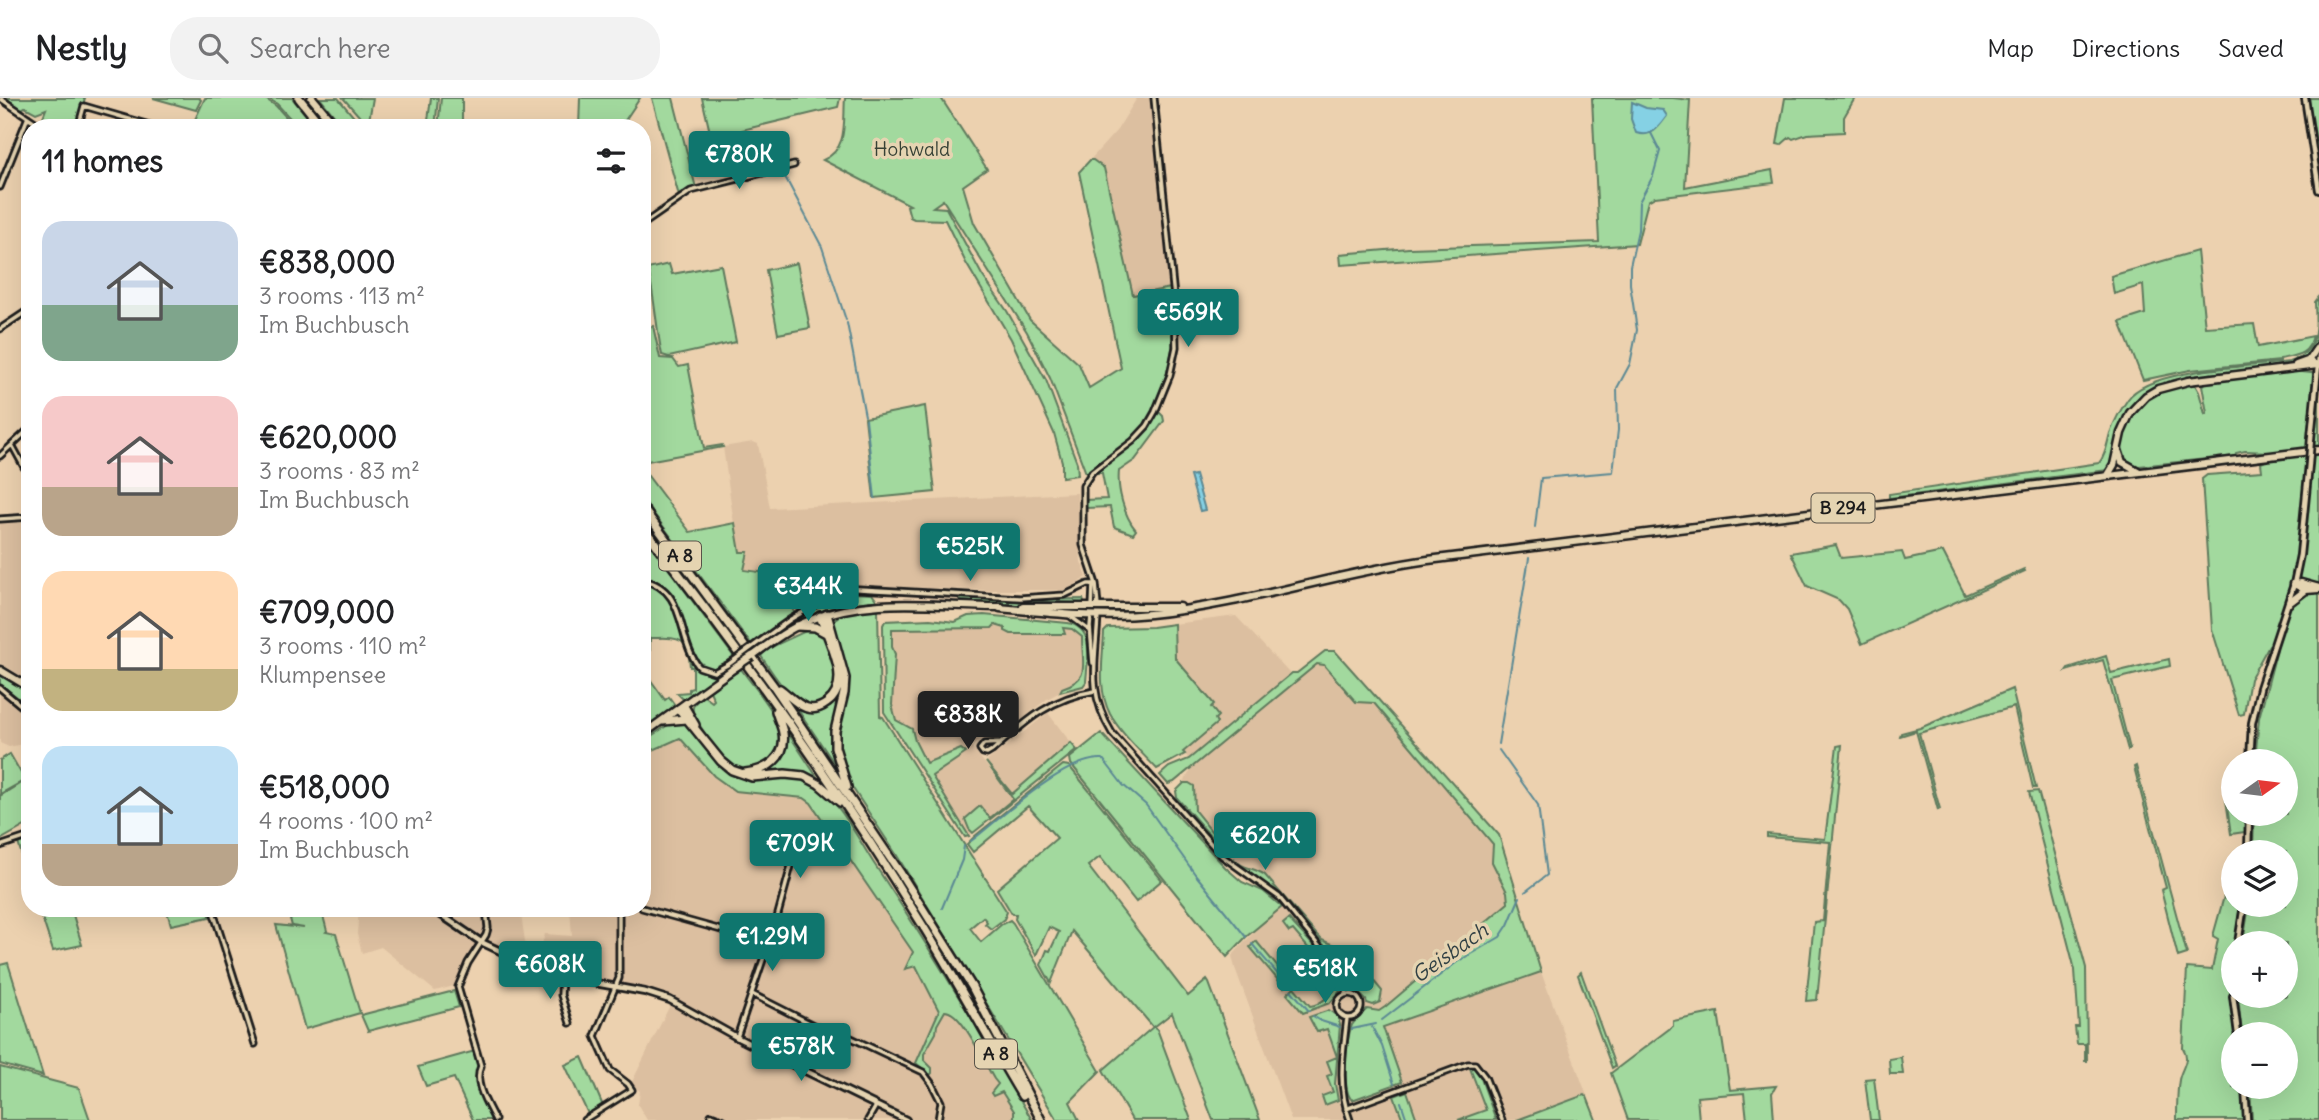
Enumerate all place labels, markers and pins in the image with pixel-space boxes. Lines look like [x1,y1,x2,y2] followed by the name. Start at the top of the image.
[690,132,788,191] pin: €780K
[1139,289,1237,349] pin: €569K
[921,524,1019,583] pin: €525K
[759,564,857,623] pin: €344K
[919,692,1017,751] pin: €838K
[1216,812,1314,872] pin: €620K
[751,820,849,880] pin: €709K
[715,914,829,973] pin: €1.29M
[501,942,599,1001] pin: €608K
[1276,946,1374,1005] pin: €518K
[752,1024,850,1083] pin: €578K

